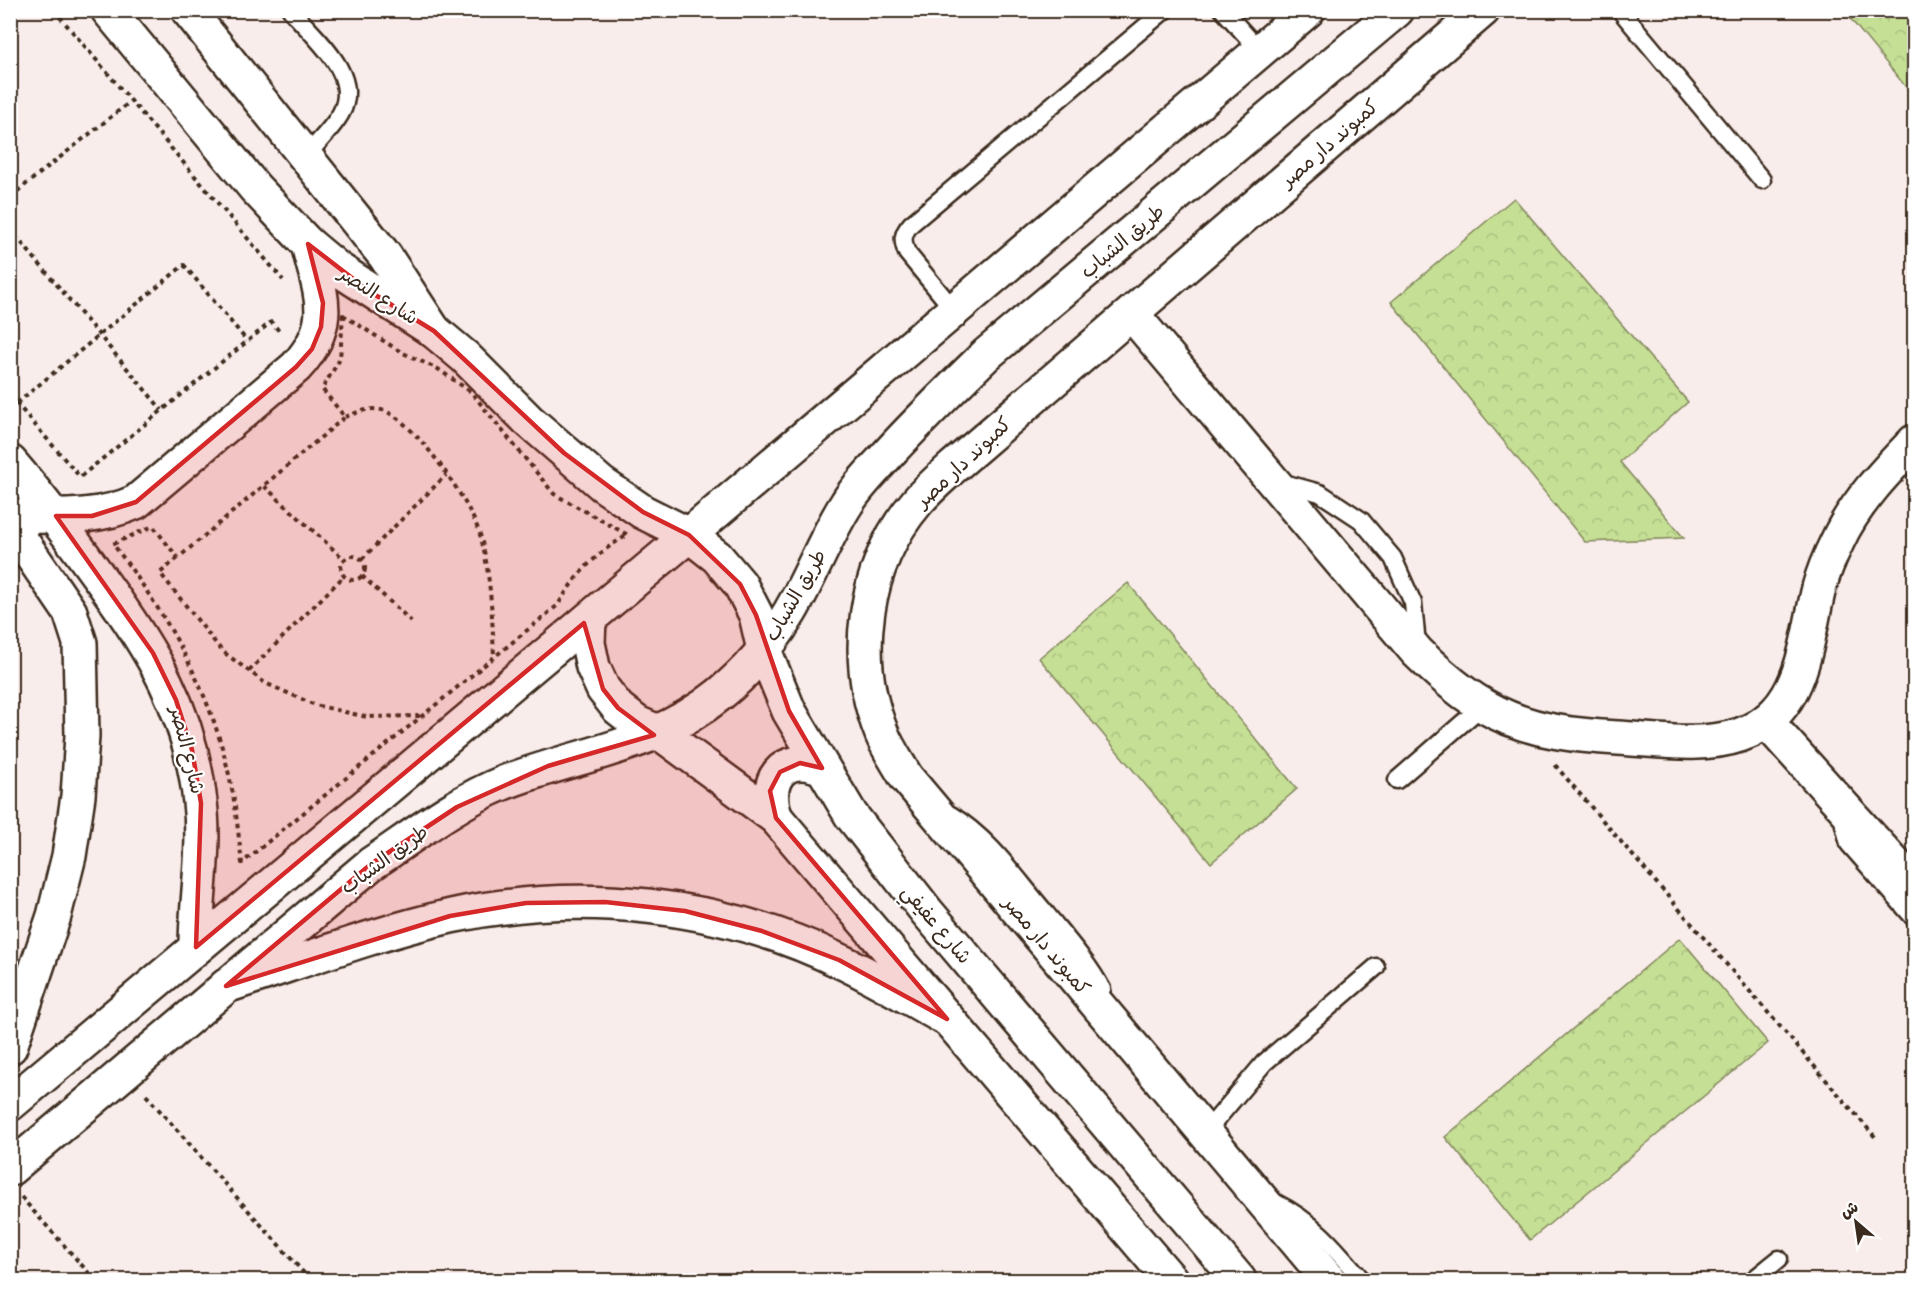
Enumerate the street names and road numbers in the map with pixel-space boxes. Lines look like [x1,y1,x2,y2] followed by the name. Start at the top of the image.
[1274,94,1384,194] street label: كمبوند دار مصر
[1075,199,1169,283] street label: طريق الشباب
[332,259,423,331] street label: شارع النصر
[909,412,1017,515] street label: كمبوند دار مصر
[759,545,831,645] street label: طريق الشباب
[163,702,210,797] street label: شارع النصر
[335,819,433,899] street label: طريق الشباب
[892,880,977,972] street label: شارع عفيفي
[996,889,1095,1000] street label: كمبوند دار مصر

